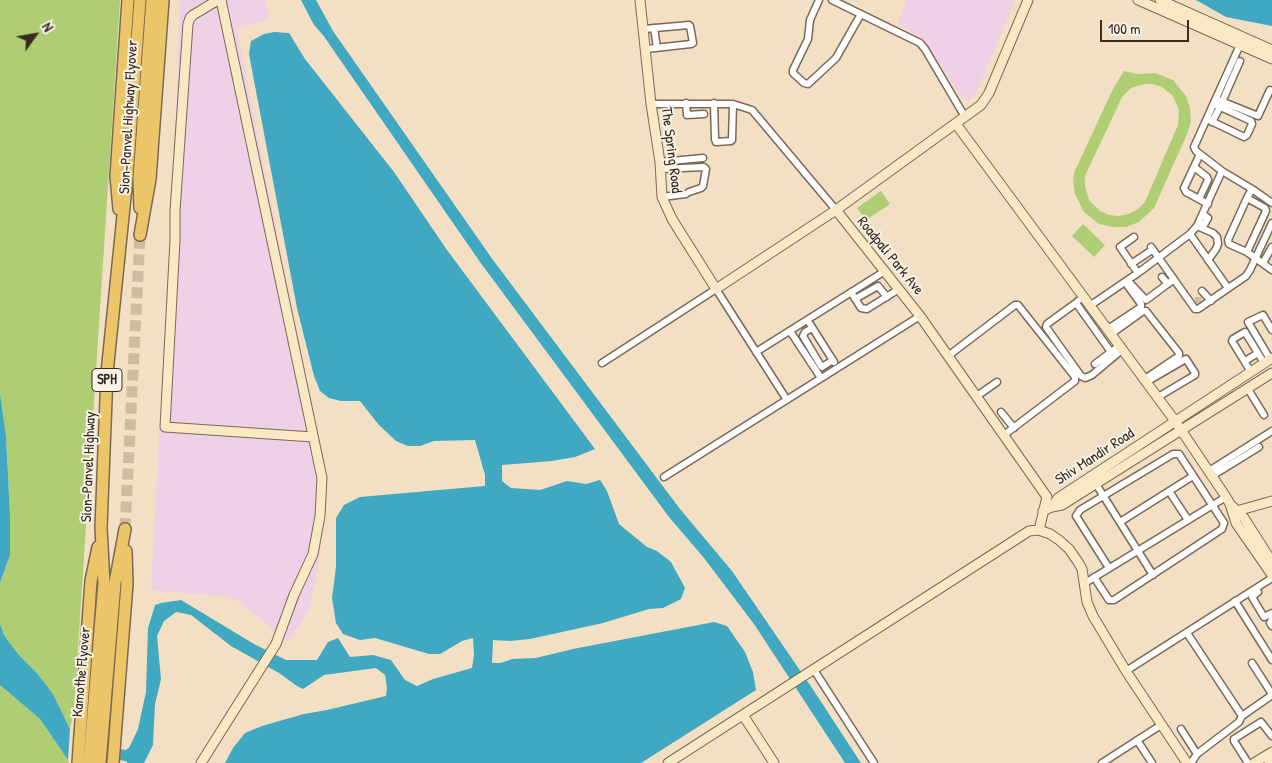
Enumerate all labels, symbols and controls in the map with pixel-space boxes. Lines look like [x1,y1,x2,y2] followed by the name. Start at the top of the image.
[10,10,60,60] north arrow
[1102,10,1191,42] scale bar
[1108,18,1141,39] text: 100 m
[38,19,58,35] text: N
[116,40,142,194] street label: Sion-Panvel Highway Flyover
[657,106,685,194] street label: The Spring Road
[853,213,927,299] street label: Roadpali Park Ave
[92,368,122,392] road number: SPH
[78,411,100,523] street label: Sion-Panvel Highway
[1052,425,1138,489] street label: Shiv Mandir Road
[69,626,95,718] street label: Kamothe Flyover

